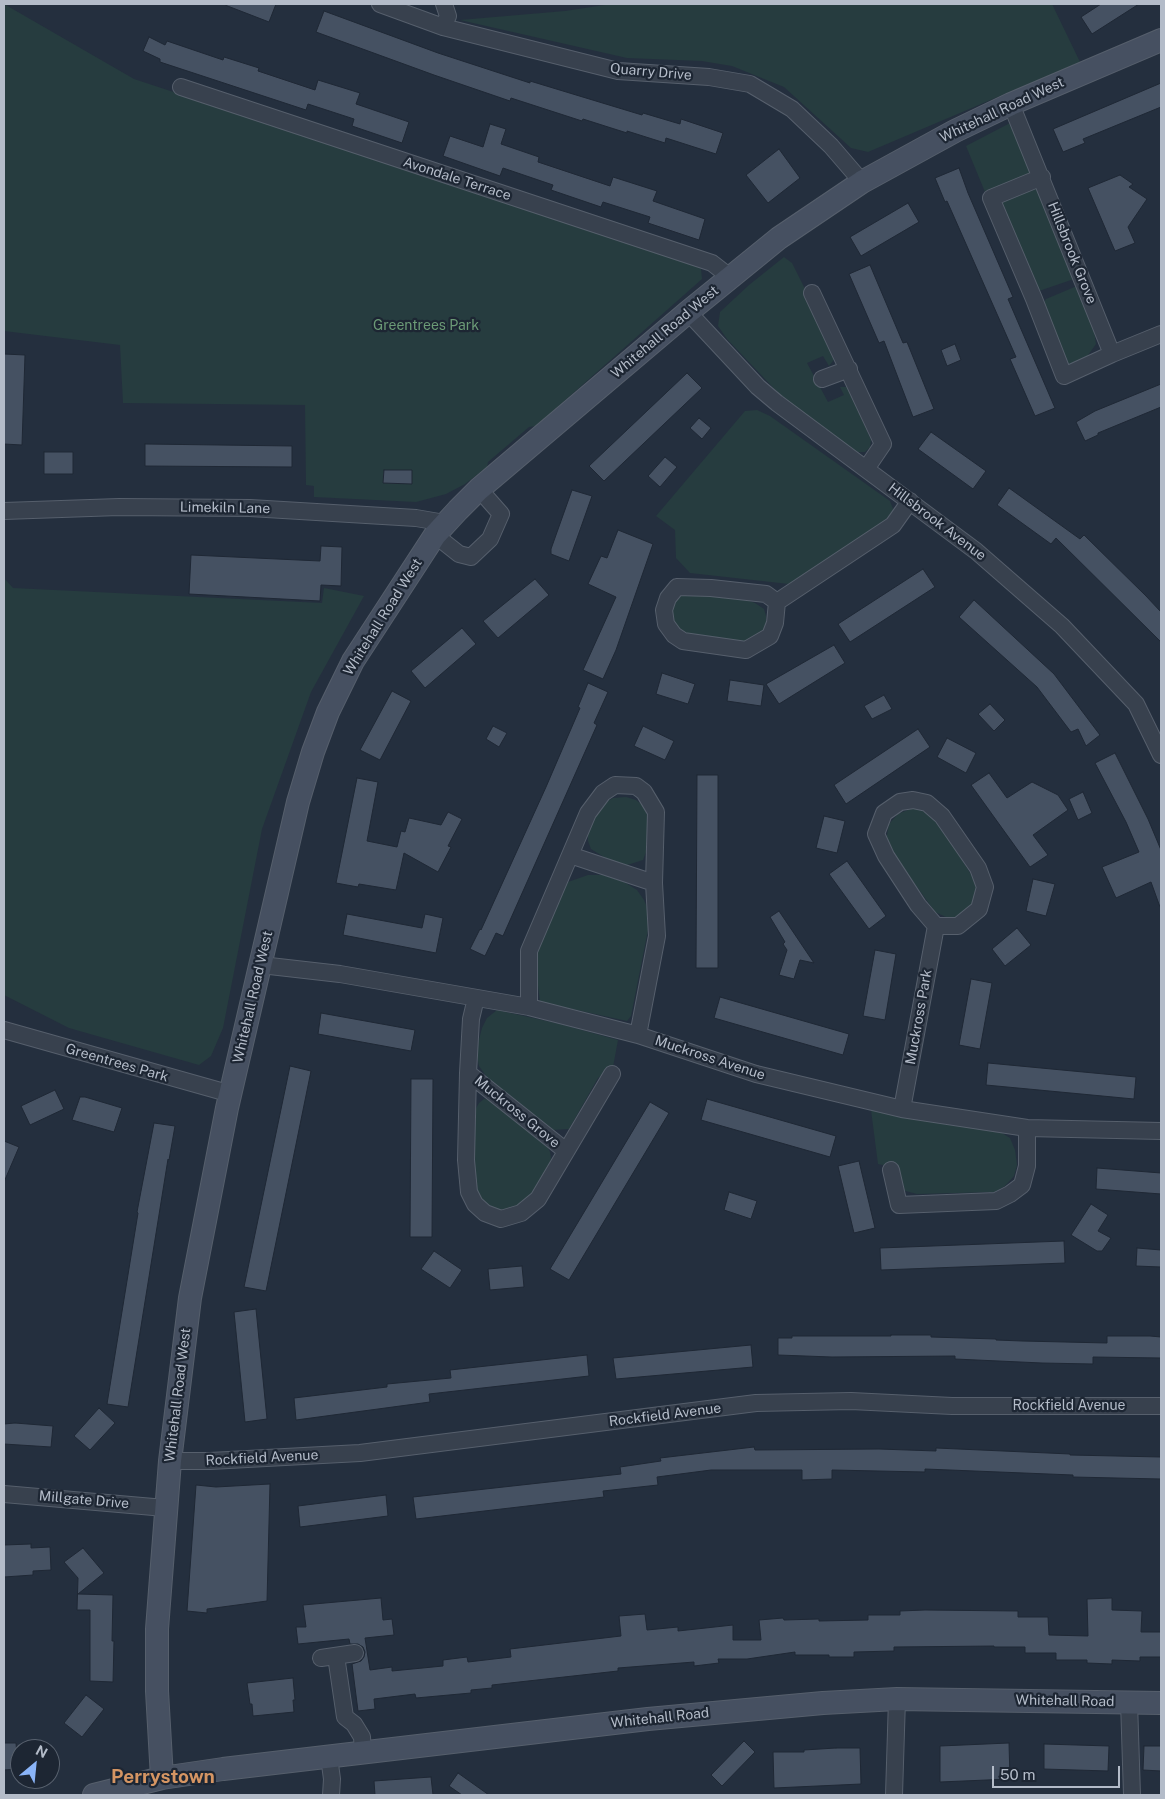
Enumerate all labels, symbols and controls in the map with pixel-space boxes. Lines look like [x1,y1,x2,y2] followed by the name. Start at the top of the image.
[609,60,693,84] street label: Quarry Drive
[937,74,1067,146] street label: Whitehall Road West
[401,154,513,204] street label: Avondale Terrace
[1044,200,1100,306] street label: Hillsbrook Grove
[608,282,722,382] street label: Whitehall Road West
[373,318,479,334] park label: Greentrees Park
[885,480,989,564] street label: Hillsbrook Avenue
[180,499,270,517] street label: Limekiln Lane
[340,555,426,679] street label: Whitehall Road West
[230,929,276,1065] street label: Whitehall Road West
[902,968,936,1066] street label: Muckross Park
[653,1032,767,1084] street label: Muckross Avenue
[64,1040,170,1086] street label: Greentrees Park
[471,1072,563,1152] street label: Muckross Grove
[161,1327,195,1463] street label: Whitehall Road West
[1013,1398,1125,1414] street label: Rockfield Avenue
[608,1400,722,1430] street label: Rockfield Avenue
[205,1447,319,1469] street label: Rockfield Avenue
[38,1488,130,1512] street label: Millgate Drive
[1016,1692,1114,1710] street label: Whitehall Road
[610,1704,710,1732] street label: Whitehall Road
[10,1739,60,1789] north arrow
[33,1742,50,1761] text: N
[995,1756,1122,1788] scale bar
[111,1766,215,1788] district label: Perrystown
[1000,1766,1035,1783] text: 50 m

